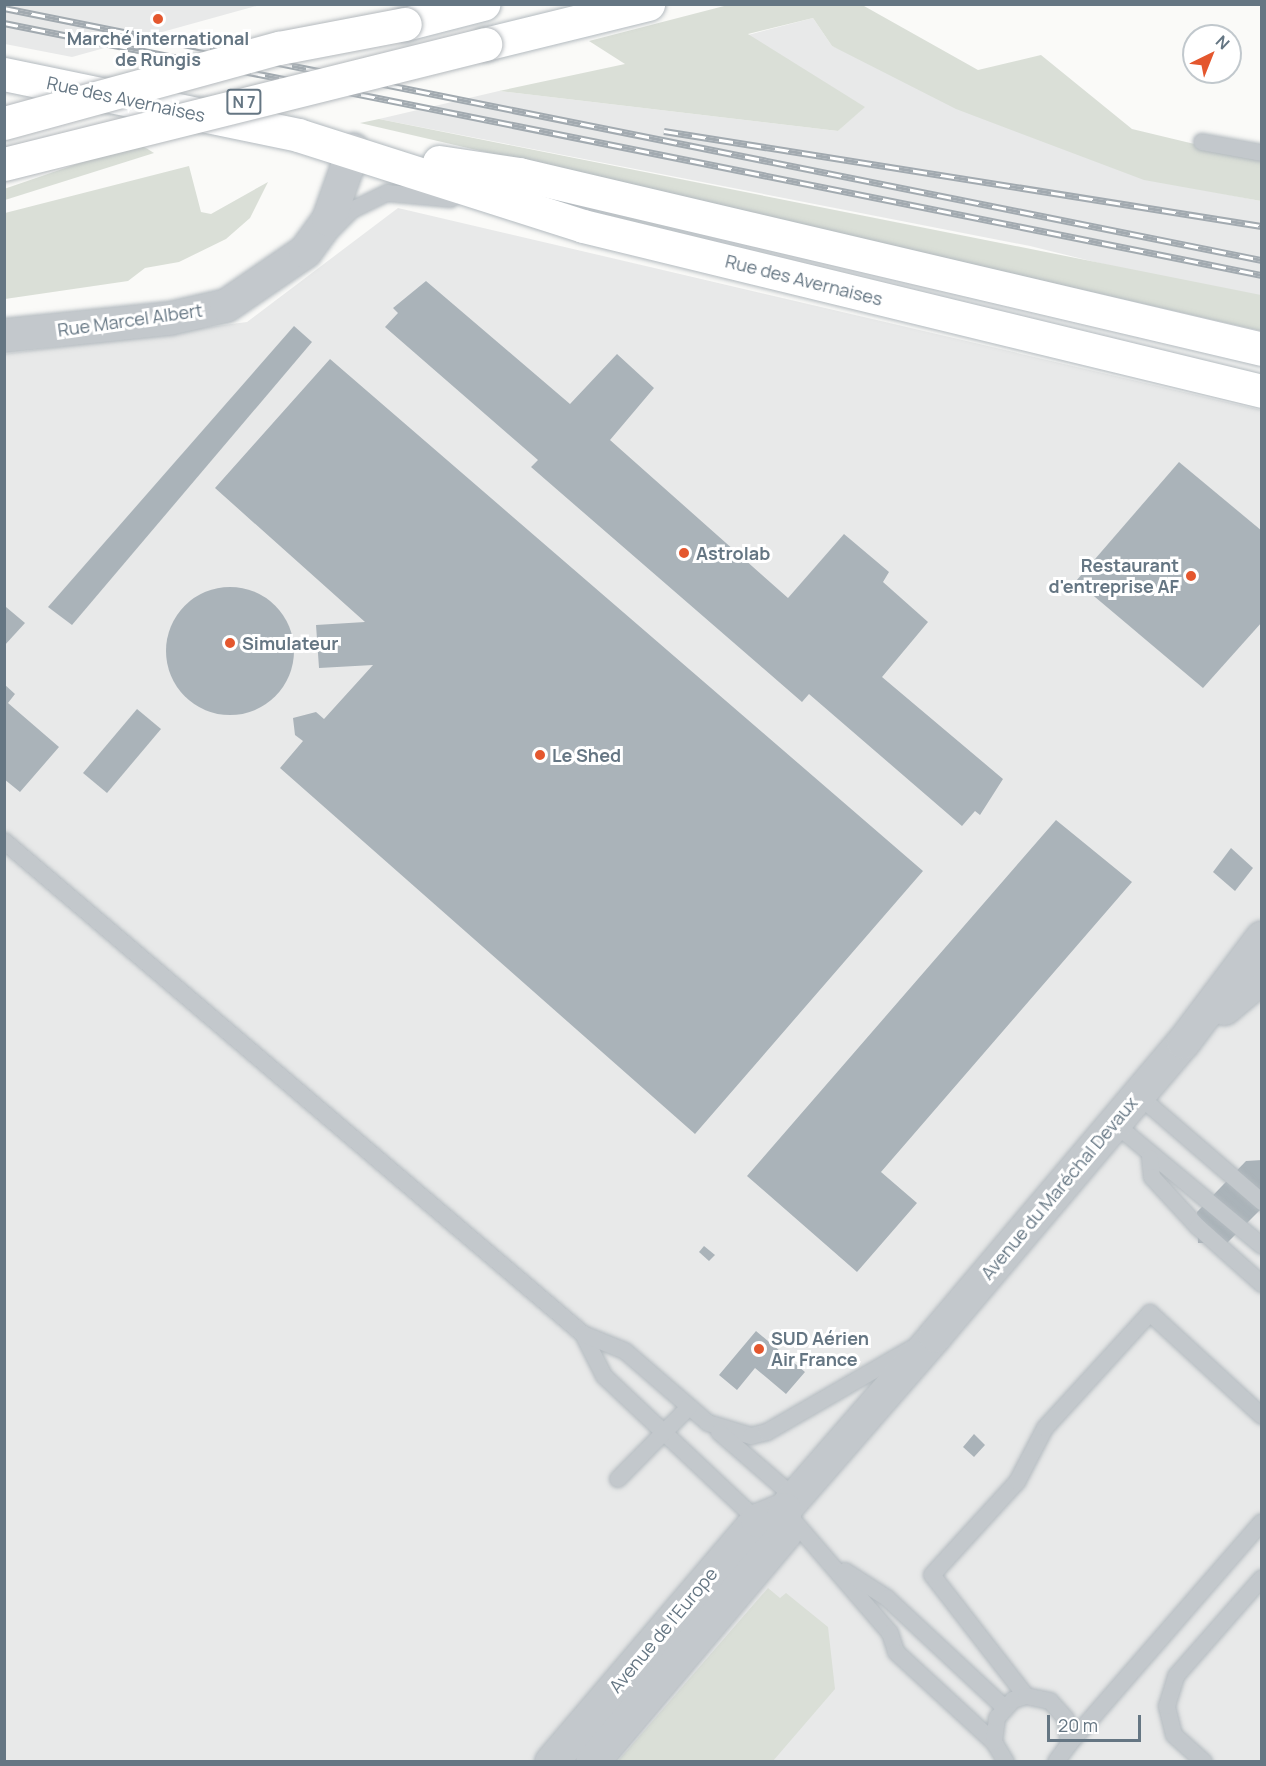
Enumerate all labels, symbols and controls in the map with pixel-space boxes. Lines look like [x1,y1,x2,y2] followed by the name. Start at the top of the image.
[151,12,165,26] marker: Marché international de Rungis
[1182,24,1242,84] north arrow
[67,28,249,70] place label: Marché international de Rungis
[1211,30,1235,54] text: N
[45,72,207,126] street label: Rue des Avernaises
[226,89,262,115] road number: N 7
[723,250,885,310] street label: Rue des Avernaises
[56,299,204,341] street label: Rue Marcel Albert
[696,542,770,564] place label: Astrolab
[677,546,691,560] marker: Astrolab
[1049,555,1179,598] place label: Restaurant d'entreprise AF
[1184,569,1198,583] marker: Restaurant d'entreprise AF
[242,632,338,654] place label: Simulateur
[223,636,237,650] marker: Simulateur
[552,744,621,766] place label: Le Shed
[533,748,547,762] marker: Le Shed
[976,1092,1142,1284] street label: Avenue du Maréchal Devaux
[771,1328,869,1370] place label: SUD Aérien Air France
[752,1342,766,1356] marker: SUD Aérien Air France
[604,1563,722,1697] street label: Avenue de l'Europe
[1050,1703,1144,1741] scale bar
[1058,1713,1098,1737] text: 20 m

